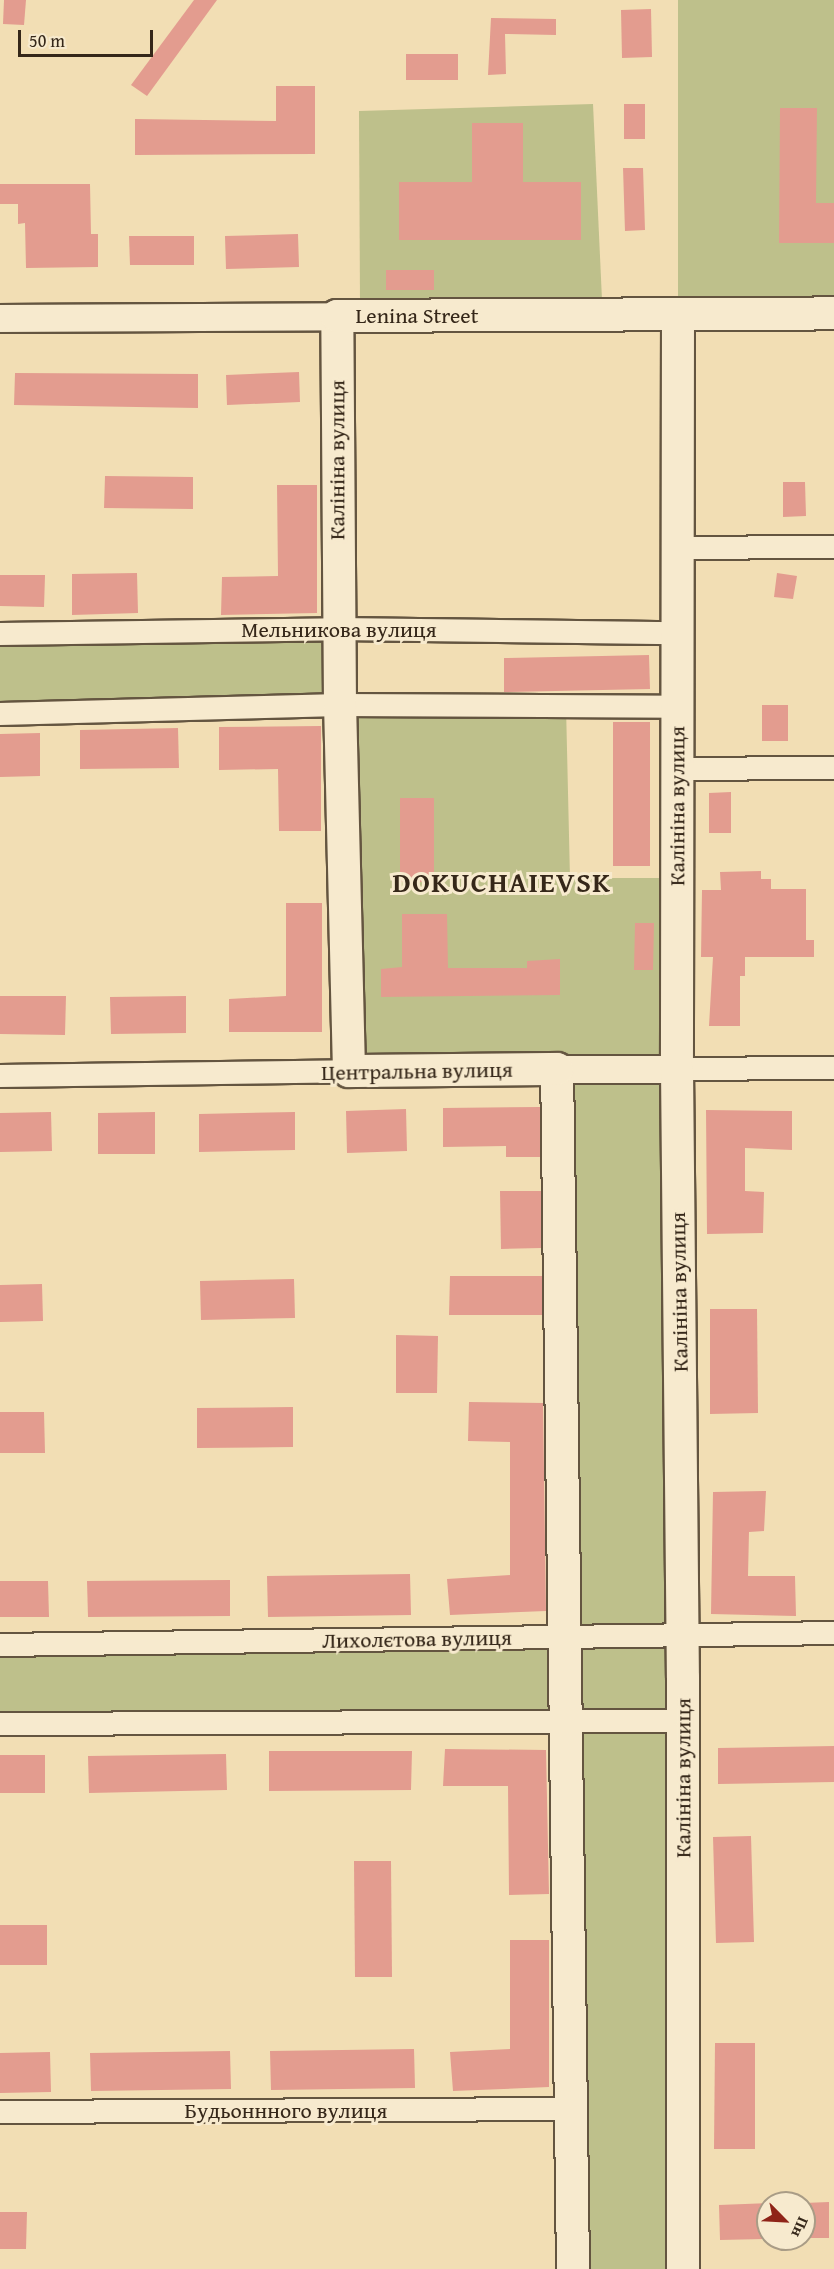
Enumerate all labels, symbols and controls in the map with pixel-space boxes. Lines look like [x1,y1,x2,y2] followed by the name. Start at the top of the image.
[21,18,156,56] scale bar
[29,27,65,54] text: 50 m
[356,303,478,329] street label: Lenina Street
[324,380,350,540] street label: Калініна вулиця
[241,617,437,643] street label: Мельникова вулиця
[664,726,690,886] street label: Калініна вулиця
[392,865,612,899] district label: DOKUCHAIEVSK
[321,1056,513,1086] street label: Центральна вулиця
[664,1212,694,1372] street label: Калініна вулиця
[322,1624,512,1654] street label: Лихолєтова вулиця
[670,1698,696,1858] street label: Калініна вулиця
[185,2098,387,2124] street label: Будьоннного вулиця
[756,2191,816,2251] north arrow
[785,2213,816,2242] text: Пн

